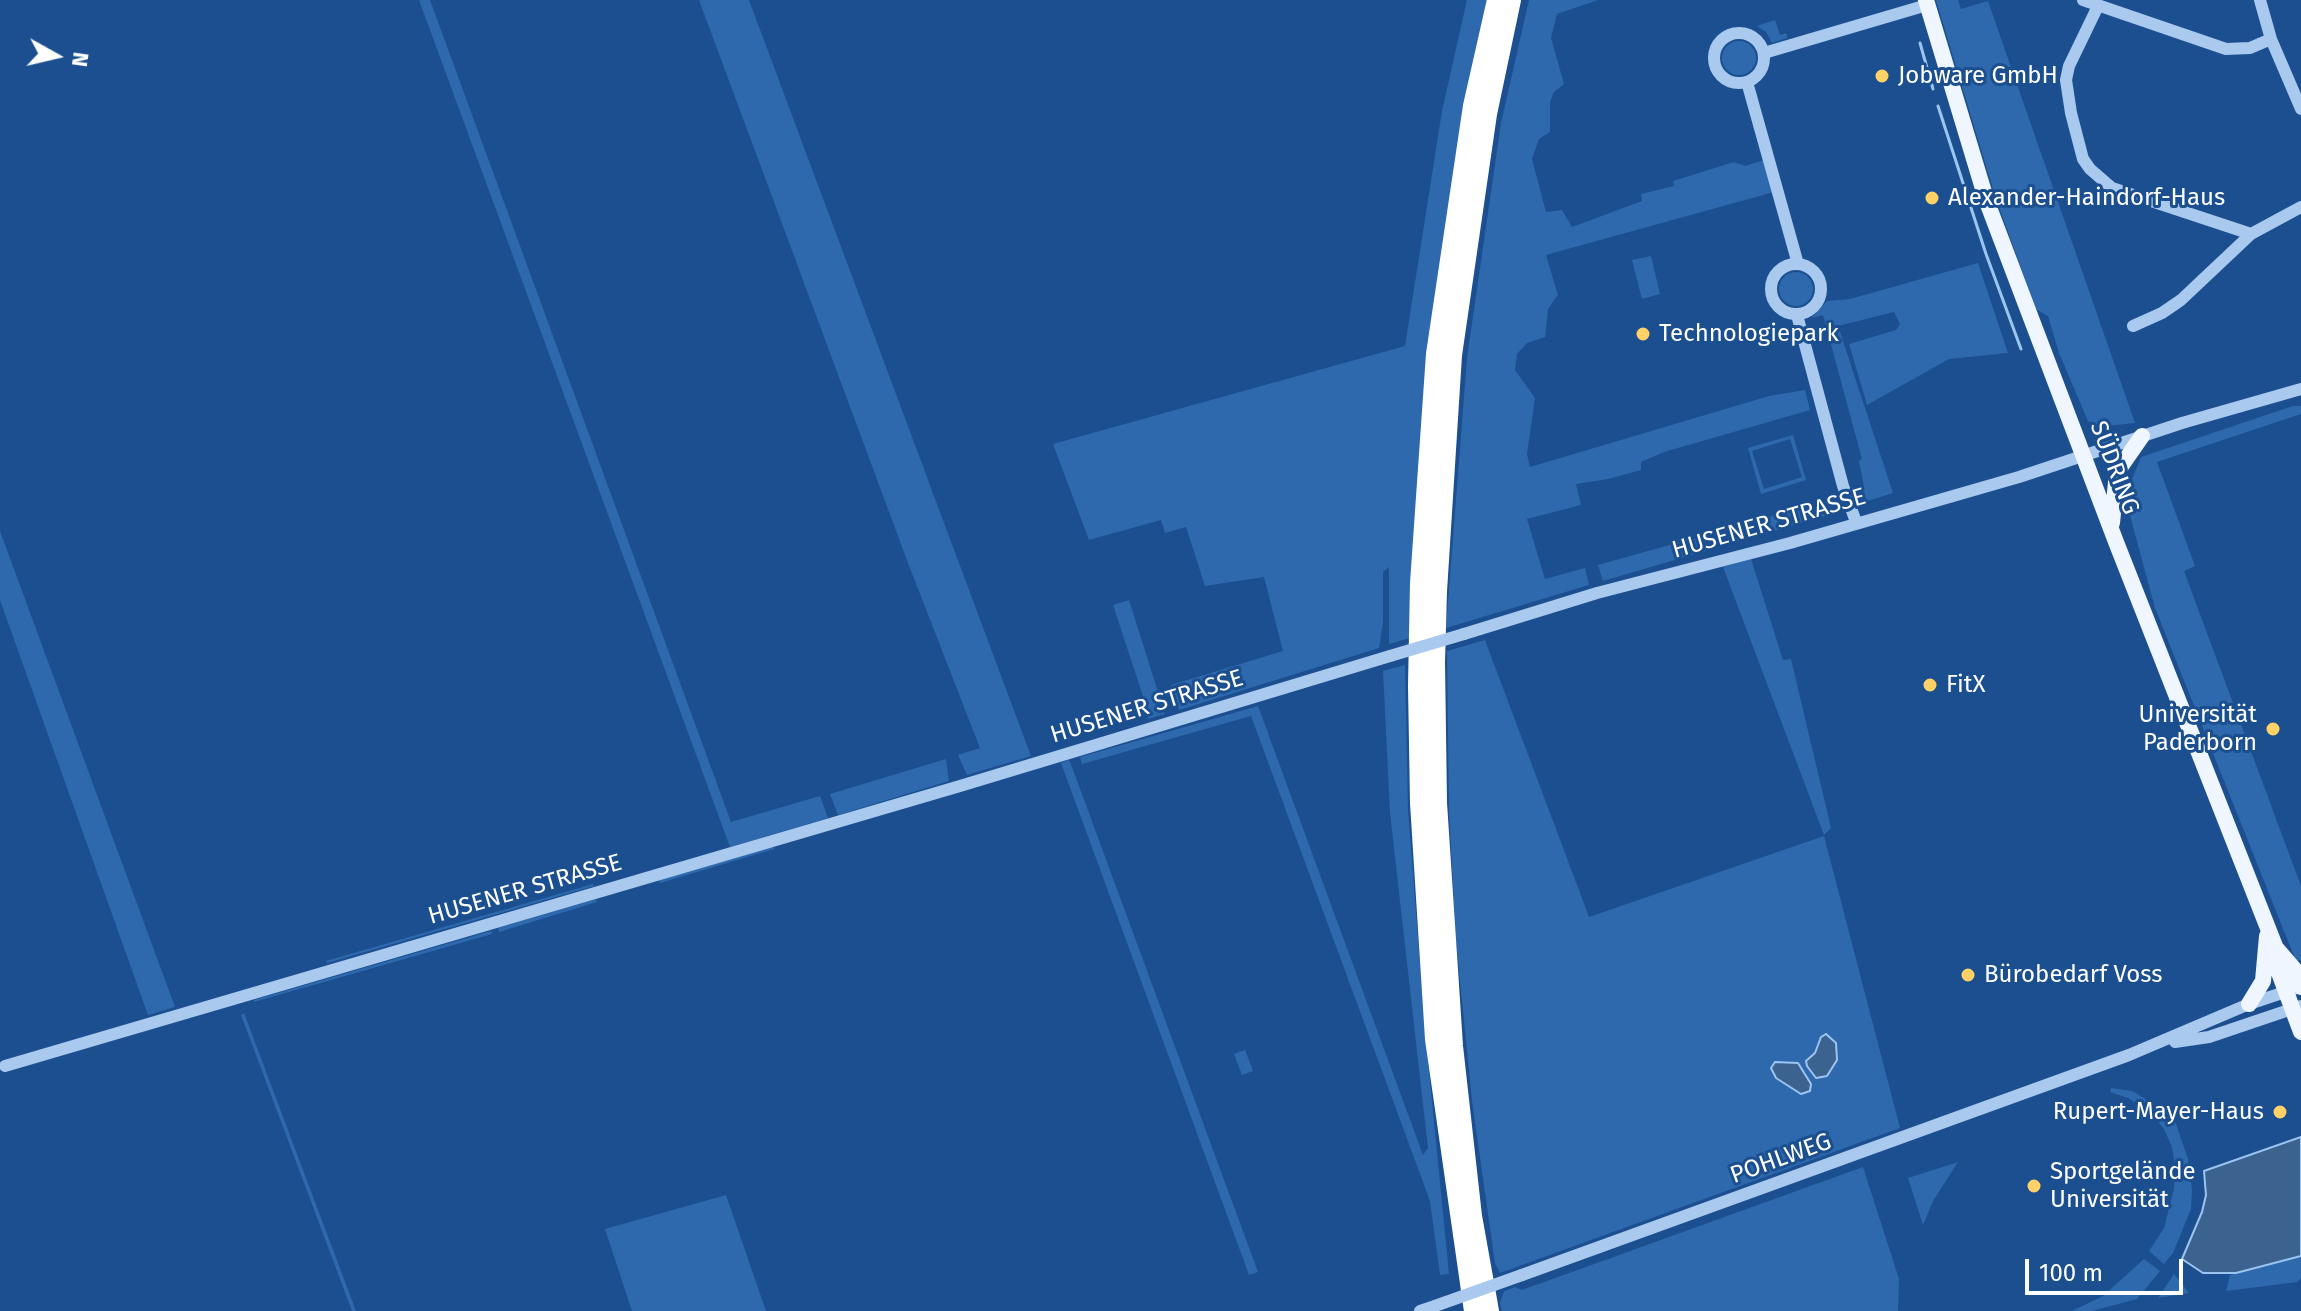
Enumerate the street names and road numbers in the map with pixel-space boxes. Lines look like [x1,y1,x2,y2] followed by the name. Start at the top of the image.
[2083,417,2145,519] street label: SÜDRING
[1669,483,1869,565] street label: HUSENER STRASSE
[1047,664,1247,750] street label: HUSENER STRASSE
[425,849,625,931] street label: HUSENER STRASSE
[1727,1127,1835,1191] street label: POHLWEG

